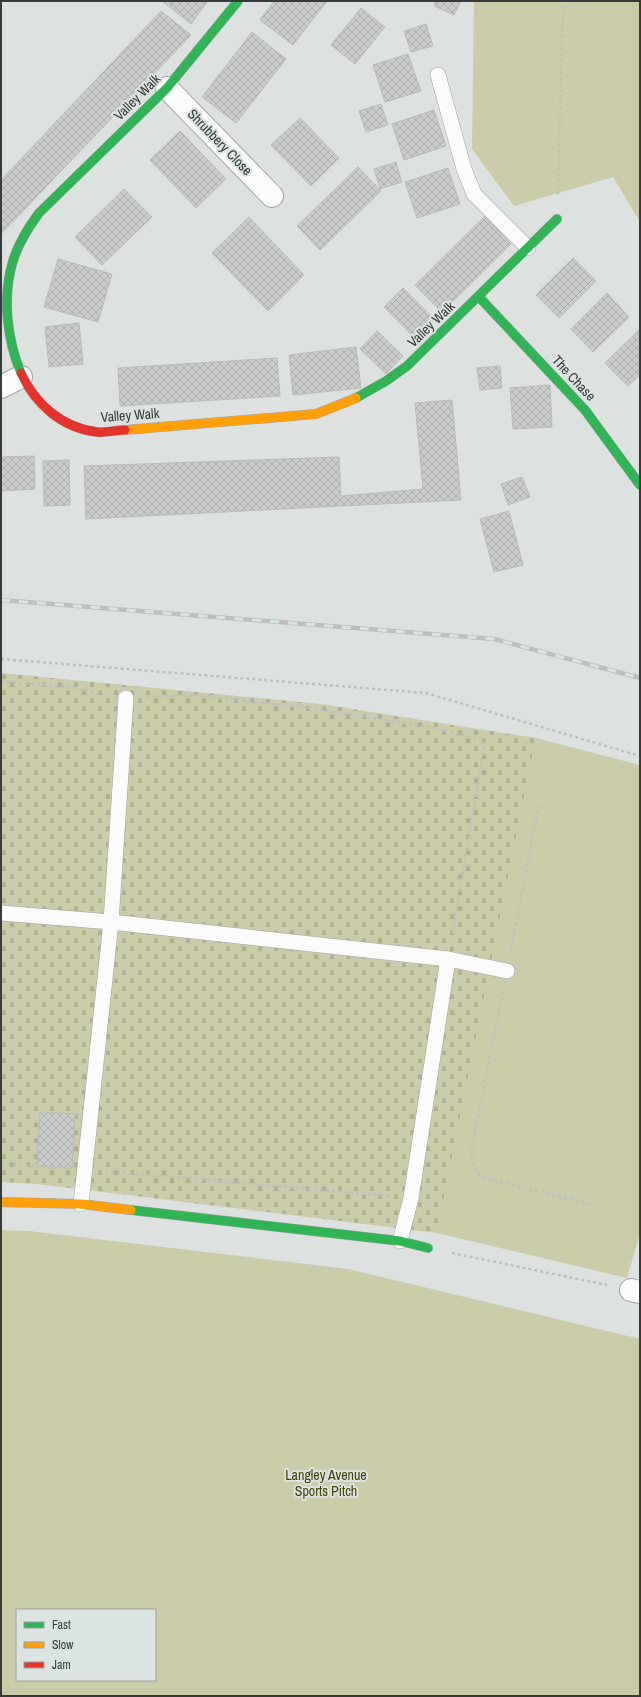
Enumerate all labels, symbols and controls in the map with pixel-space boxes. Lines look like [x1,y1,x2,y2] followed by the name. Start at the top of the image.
[110,70,164,124] street label: Valley Walk
[184,105,256,179] street label: Shrubbery Close
[404,297,459,351] street label: Valley Walk
[548,351,600,405] street label: The Chase
[100,404,160,426] street label: Valley Walk
[285,1466,367,1500] park label: Langley Avenue Sports Pitch
[16,1609,156,1681] legend
[52,1617,71,1633] text: Fast
[52,1637,74,1653] text: Slow
[52,1657,71,1673] text: Jam

